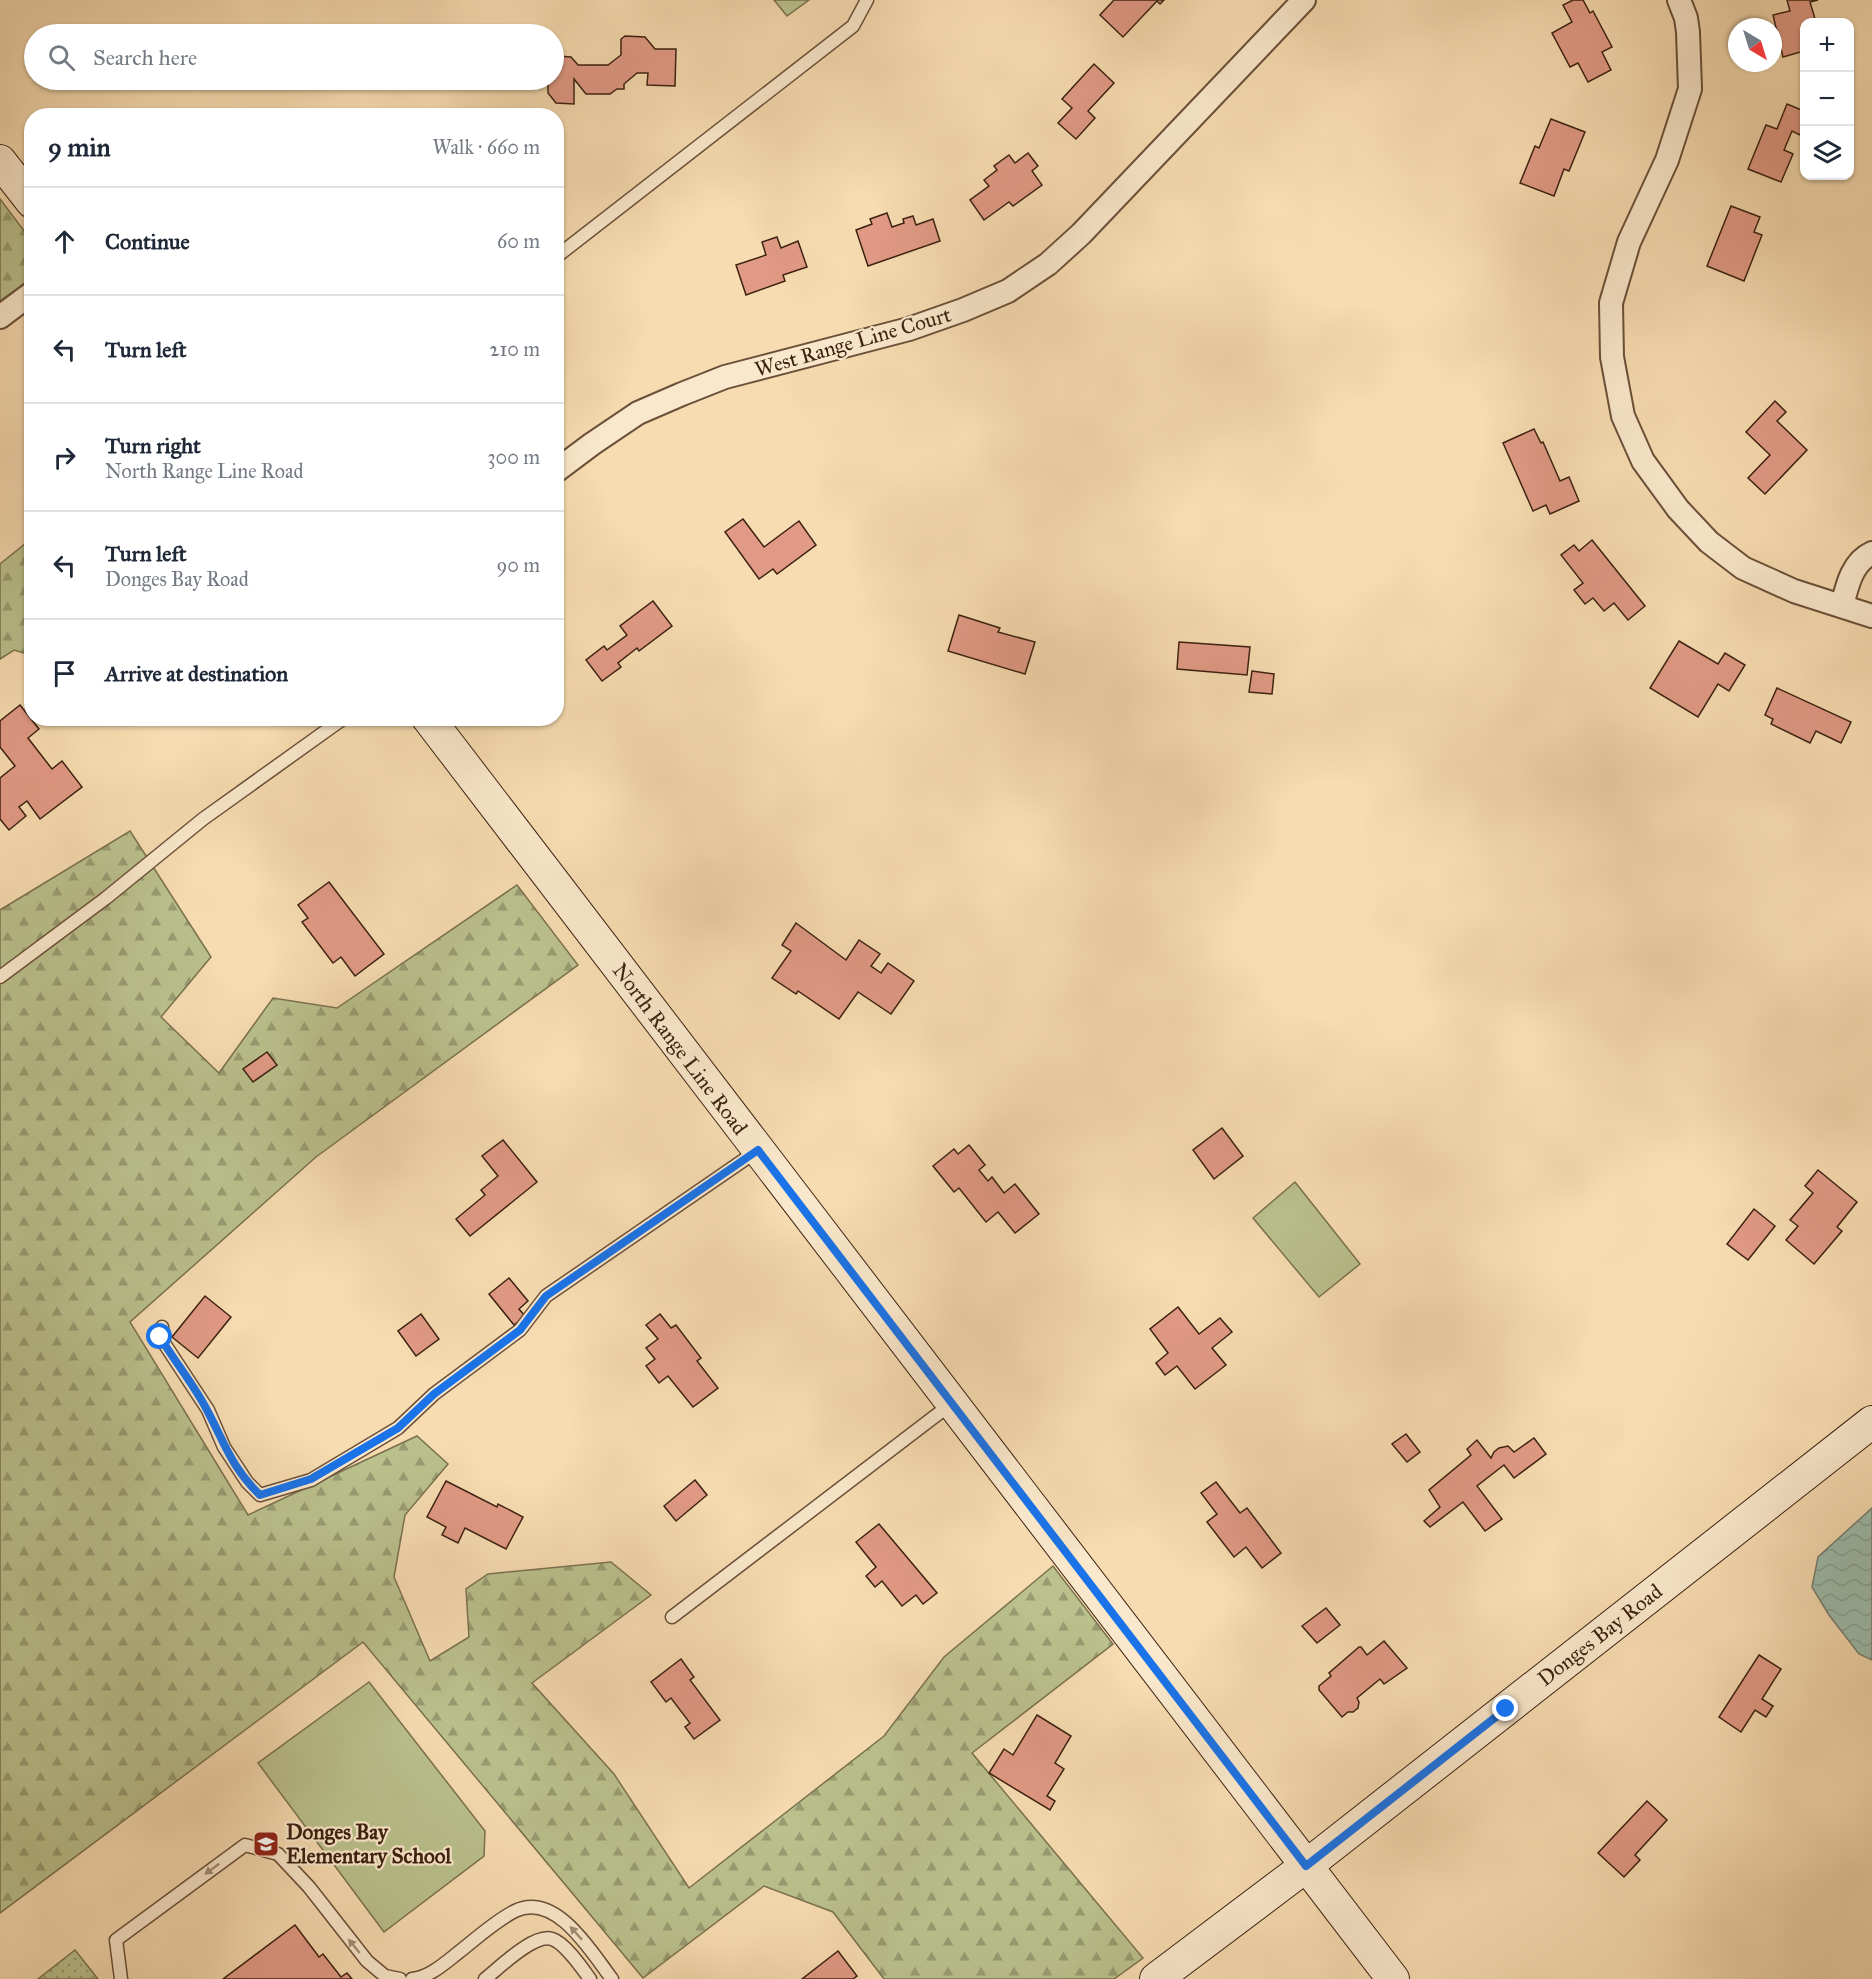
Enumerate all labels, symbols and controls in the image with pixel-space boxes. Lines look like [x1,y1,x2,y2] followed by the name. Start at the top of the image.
[1728,18,1782,72] north arrow
[1800,18,1854,180] map controls
[1800,18,1854,72] button: +
[24,24,564,90] search box
[45,41,78,74] icon: search
[93,44,197,71] text: Search here
[1800,72,1854,126] button: −
[1800,126,1854,180] button: layers
[48,131,111,163] text: 9 min
[433,135,540,159] text: Walk · 660 m
[48,225,81,258] icon: ahead
[105,228,190,255] text: Continue
[497,229,540,253] text: 60 m
[752,301,955,382] street label: West Range Line Court
[48,333,81,366] icon: left
[105,336,187,363] text: Turn left
[490,337,540,361] text: 210 m
[105,432,201,459] text: Turn right
[48,441,81,474] icon: right
[488,445,540,469] text: 300 m
[105,459,303,483] text: North Range Line Road
[105,540,187,567] text: Turn left
[48,549,81,582] icon: left
[497,553,540,577] text: 90 m
[105,567,249,591] text: Donges Bay Road
[48,657,81,690] icon: arrive
[105,660,288,687] text: Arrive at destination
[607,958,753,1140] street label: North Range Line Road
[146,1323,172,1349] route start
[1533,1578,1668,1692] street label: Donges Bay Road
[1492,1695,1518,1721] route end
[286,1819,452,1869] place label: Donges Bay Elementary School
[251,1829,281,1859] school or university icon: Donges Bay Elementary School
[204,1863,220,1875] one-way arrow
[569,1926,583,1941] one-way arrow
[348,1938,361,1954] one-way arrow

